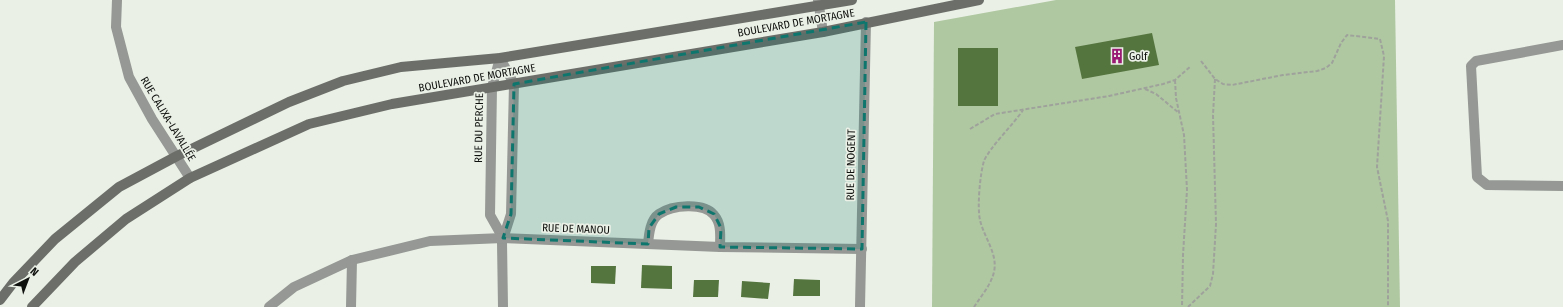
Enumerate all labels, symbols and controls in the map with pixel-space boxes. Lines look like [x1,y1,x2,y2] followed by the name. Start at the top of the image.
[737,6,855,40] street label: BOULEVARD DE MORTAGNE
[1108,47,1126,65] building icon: Golf
[1129,50,1148,63] place label: Golf
[418,61,536,95] street label: BOULEVARD DE MORTAGNE
[138,74,199,164] street label: RUE CALIXA-LAVALLÉE
[472,93,486,163] street label: RUE DU PERCHE
[844,128,858,201] street label: RUE DE NOGENT
[542,221,610,237] street label: RUE DE MANOU
[8,259,48,299] north arrow
[28,265,41,279] text: N

